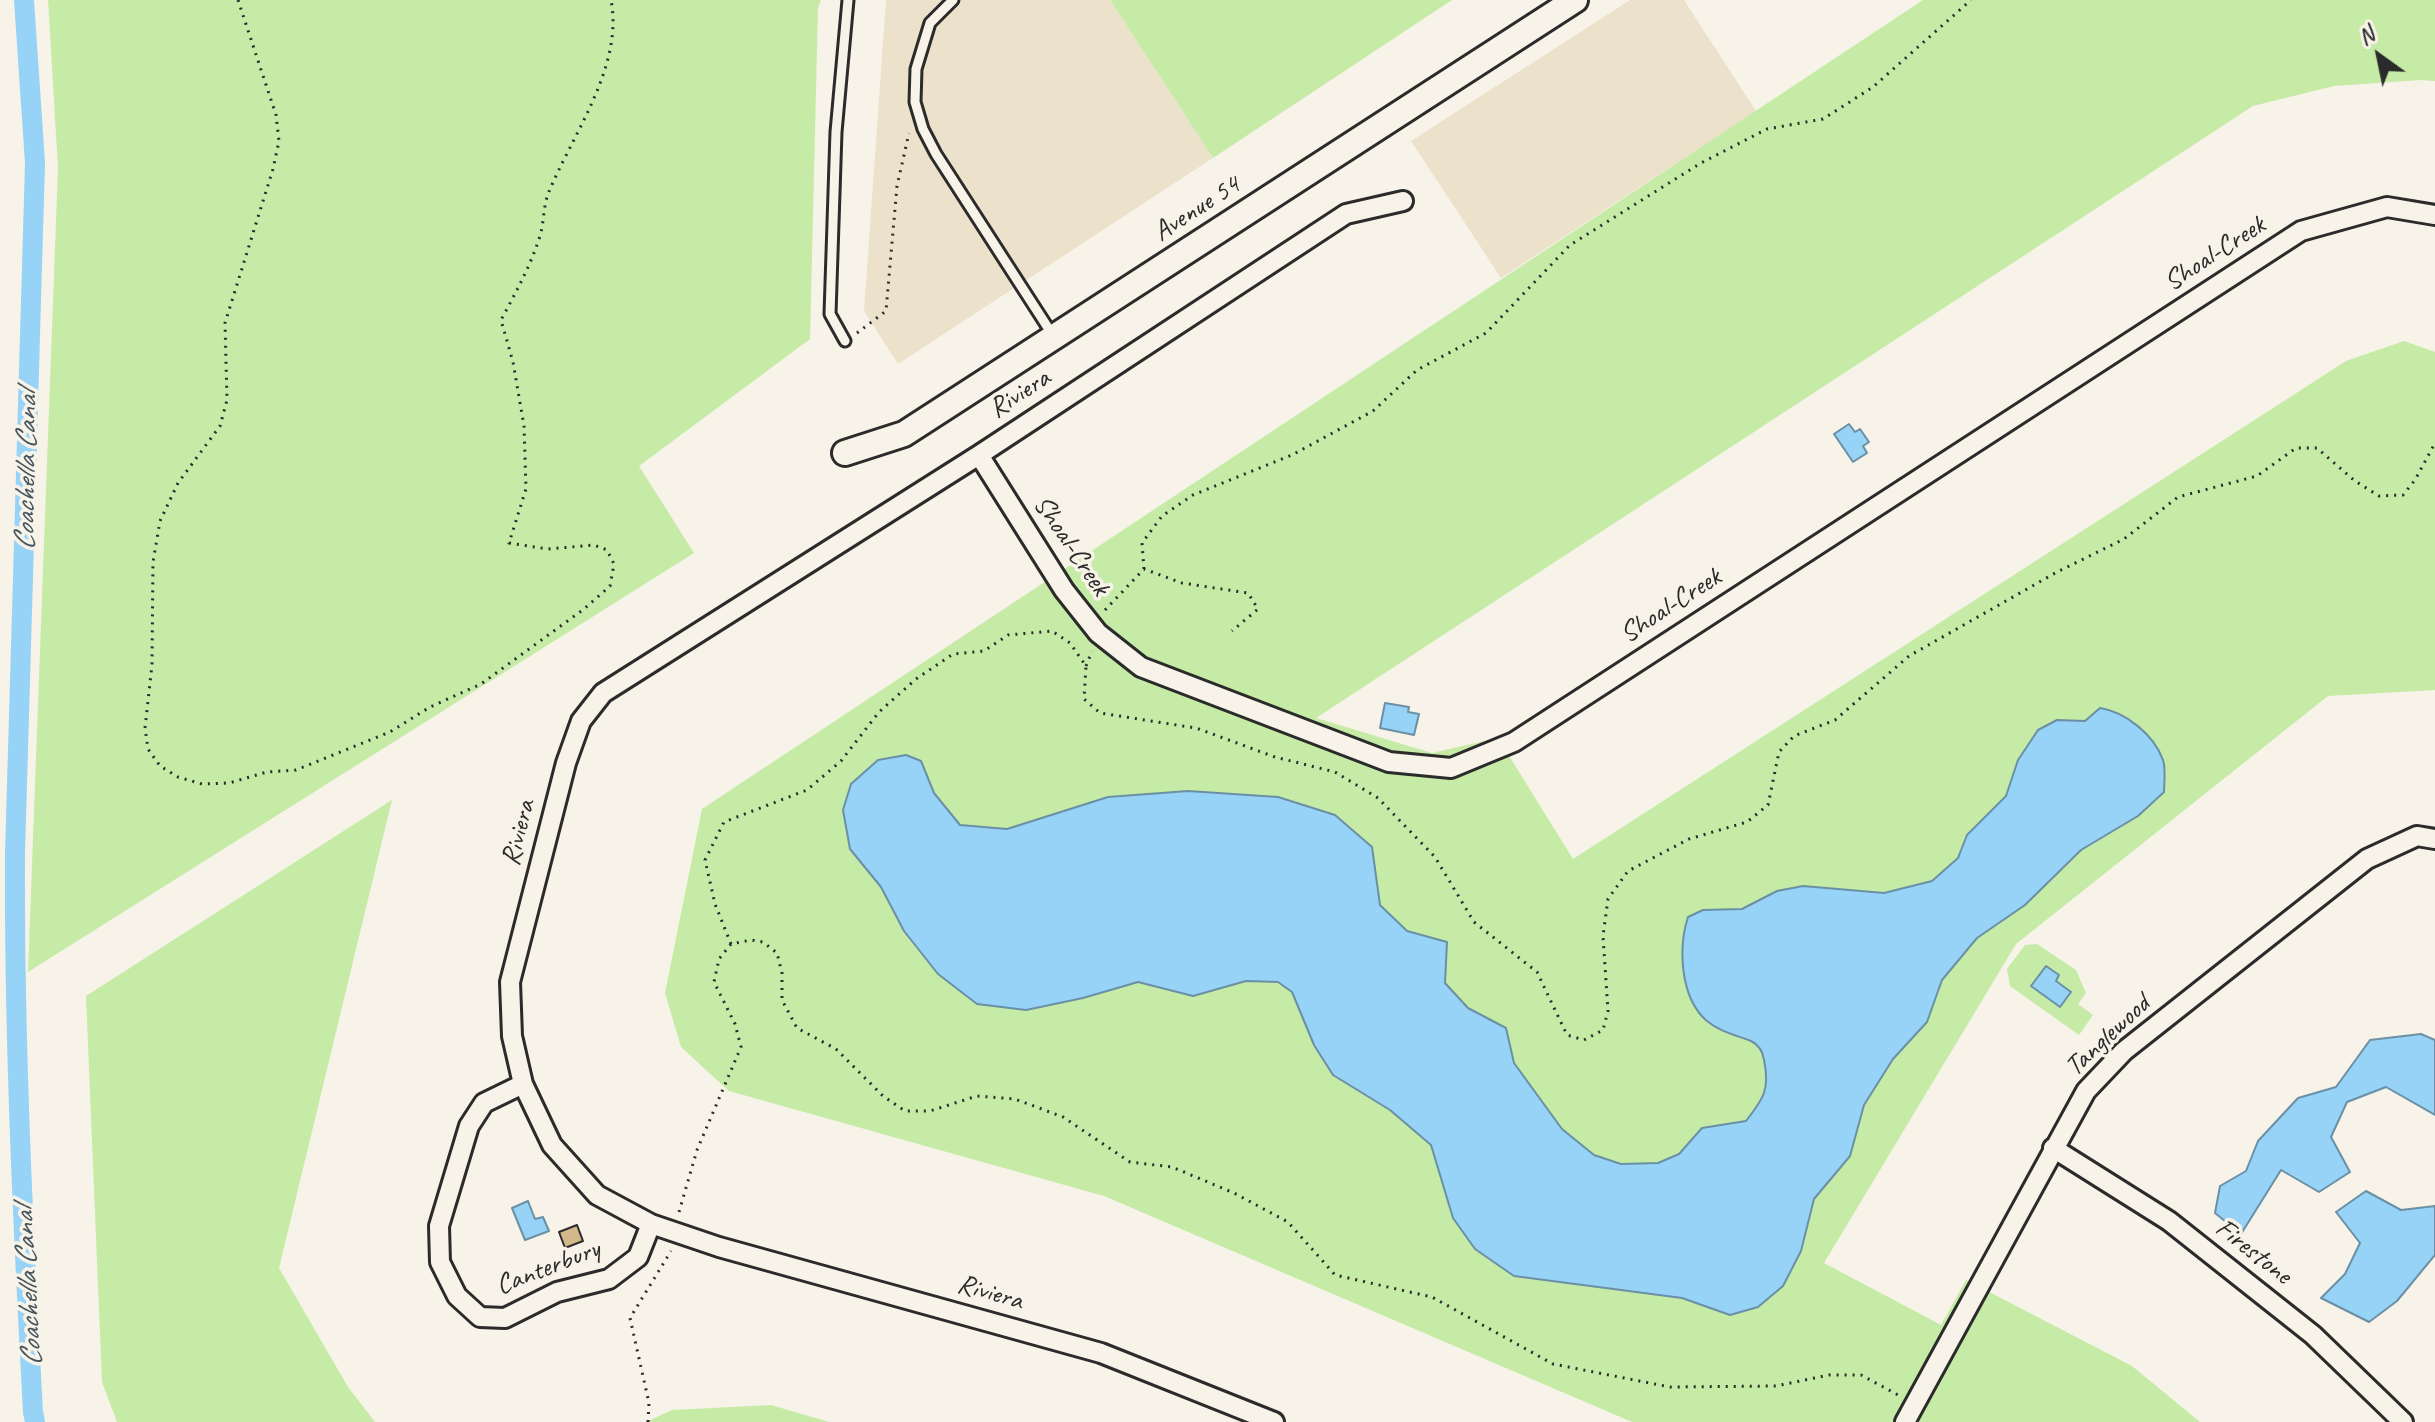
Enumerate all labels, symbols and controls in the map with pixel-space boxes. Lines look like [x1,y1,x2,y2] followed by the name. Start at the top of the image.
[2339,16,2419,96] north arrow
[2353,20,2379,51] text: N
[1147,169,1247,249] street label: Avenue 54
[2158,209,2272,299] street label: Shoal-Creek
[983,362,1057,426] street label: Riviera
[8,391,46,551] water label: Coachella Canal
[1025,489,1117,603] street label: Shoal-Creek
[1614,561,1728,651] street label: Shoal-Creek
[495,797,543,869] street label: Riviera
[2058,988,2158,1084] street label: Tanglewood
[7,1207,51,1367] water label: Coachella Canal
[2208,1212,2298,1292] street label: Firestone
[491,1233,605,1303] street label: Canterbury
[953,1268,1027,1318] street label: Riviera

